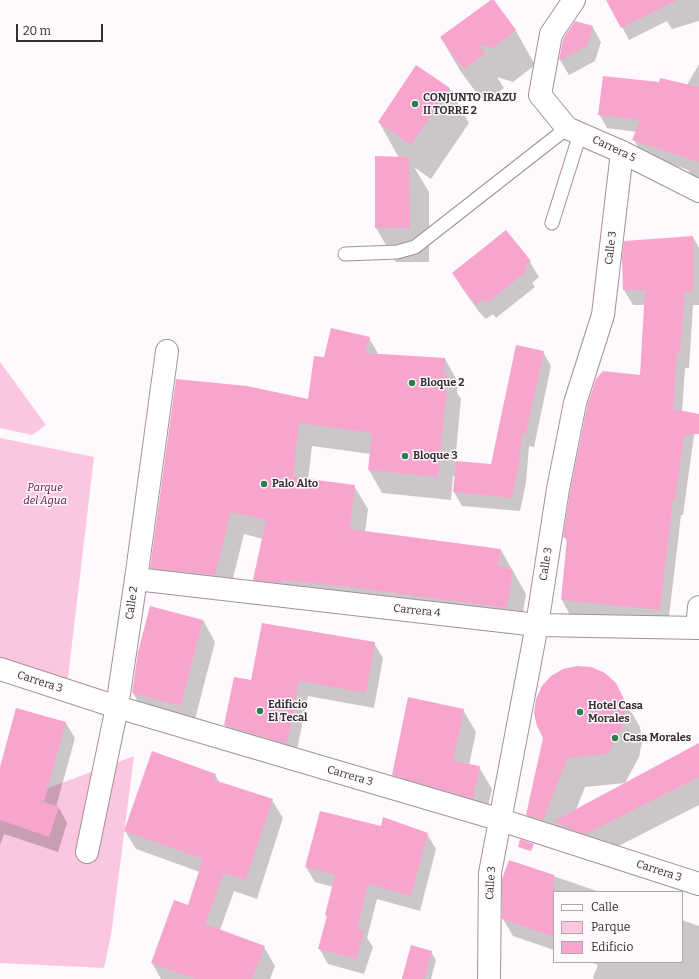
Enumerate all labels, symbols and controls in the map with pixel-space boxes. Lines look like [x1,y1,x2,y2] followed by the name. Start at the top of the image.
[18,16,105,42] scale bar
[23,24,51,38] text: 20 m
[423,91,517,117] place label: CONJUNTO IRAZU II TORRE 2
[410,99,420,109] marker: CONJUNTO IRAZU II TORRE 2
[590,133,638,165] street label: Carrera 5
[602,230,620,266] street label: Calle 3
[420,376,464,390] place label: Bloque 2
[407,378,417,388] marker: Bloque 2
[413,449,458,463] place label: Bloque 3
[400,451,410,461] marker: Bloque 3
[272,477,318,491] place label: Palo Alto
[259,479,269,489] marker: Palo Alto
[23,481,67,507] park label: Parque del Agua
[537,546,555,582] street label: Calle 3
[123,586,141,620] street label: Calle 2
[393,602,441,620] street label: Carrera 4
[16,668,64,696] street label: Carrera 3
[268,698,308,724] place label: Edificio El Tecal
[588,699,643,725] place label: Hotel Casa Morales
[255,706,265,716] marker: Edificio El Tecal
[575,707,585,717] marker: Hotel Casa Morales
[623,731,691,745] place label: Casa Morales
[610,733,620,743] marker: Casa Morales
[325,763,375,789] street label: Carrera 3
[635,857,683,885] street label: Carrera 3
[483,866,499,900] street label: Calle 3
[553,891,683,963] legend
[591,900,619,914] text: Calle
[591,920,630,934] text: Parque
[591,940,633,954] text: Edificio

